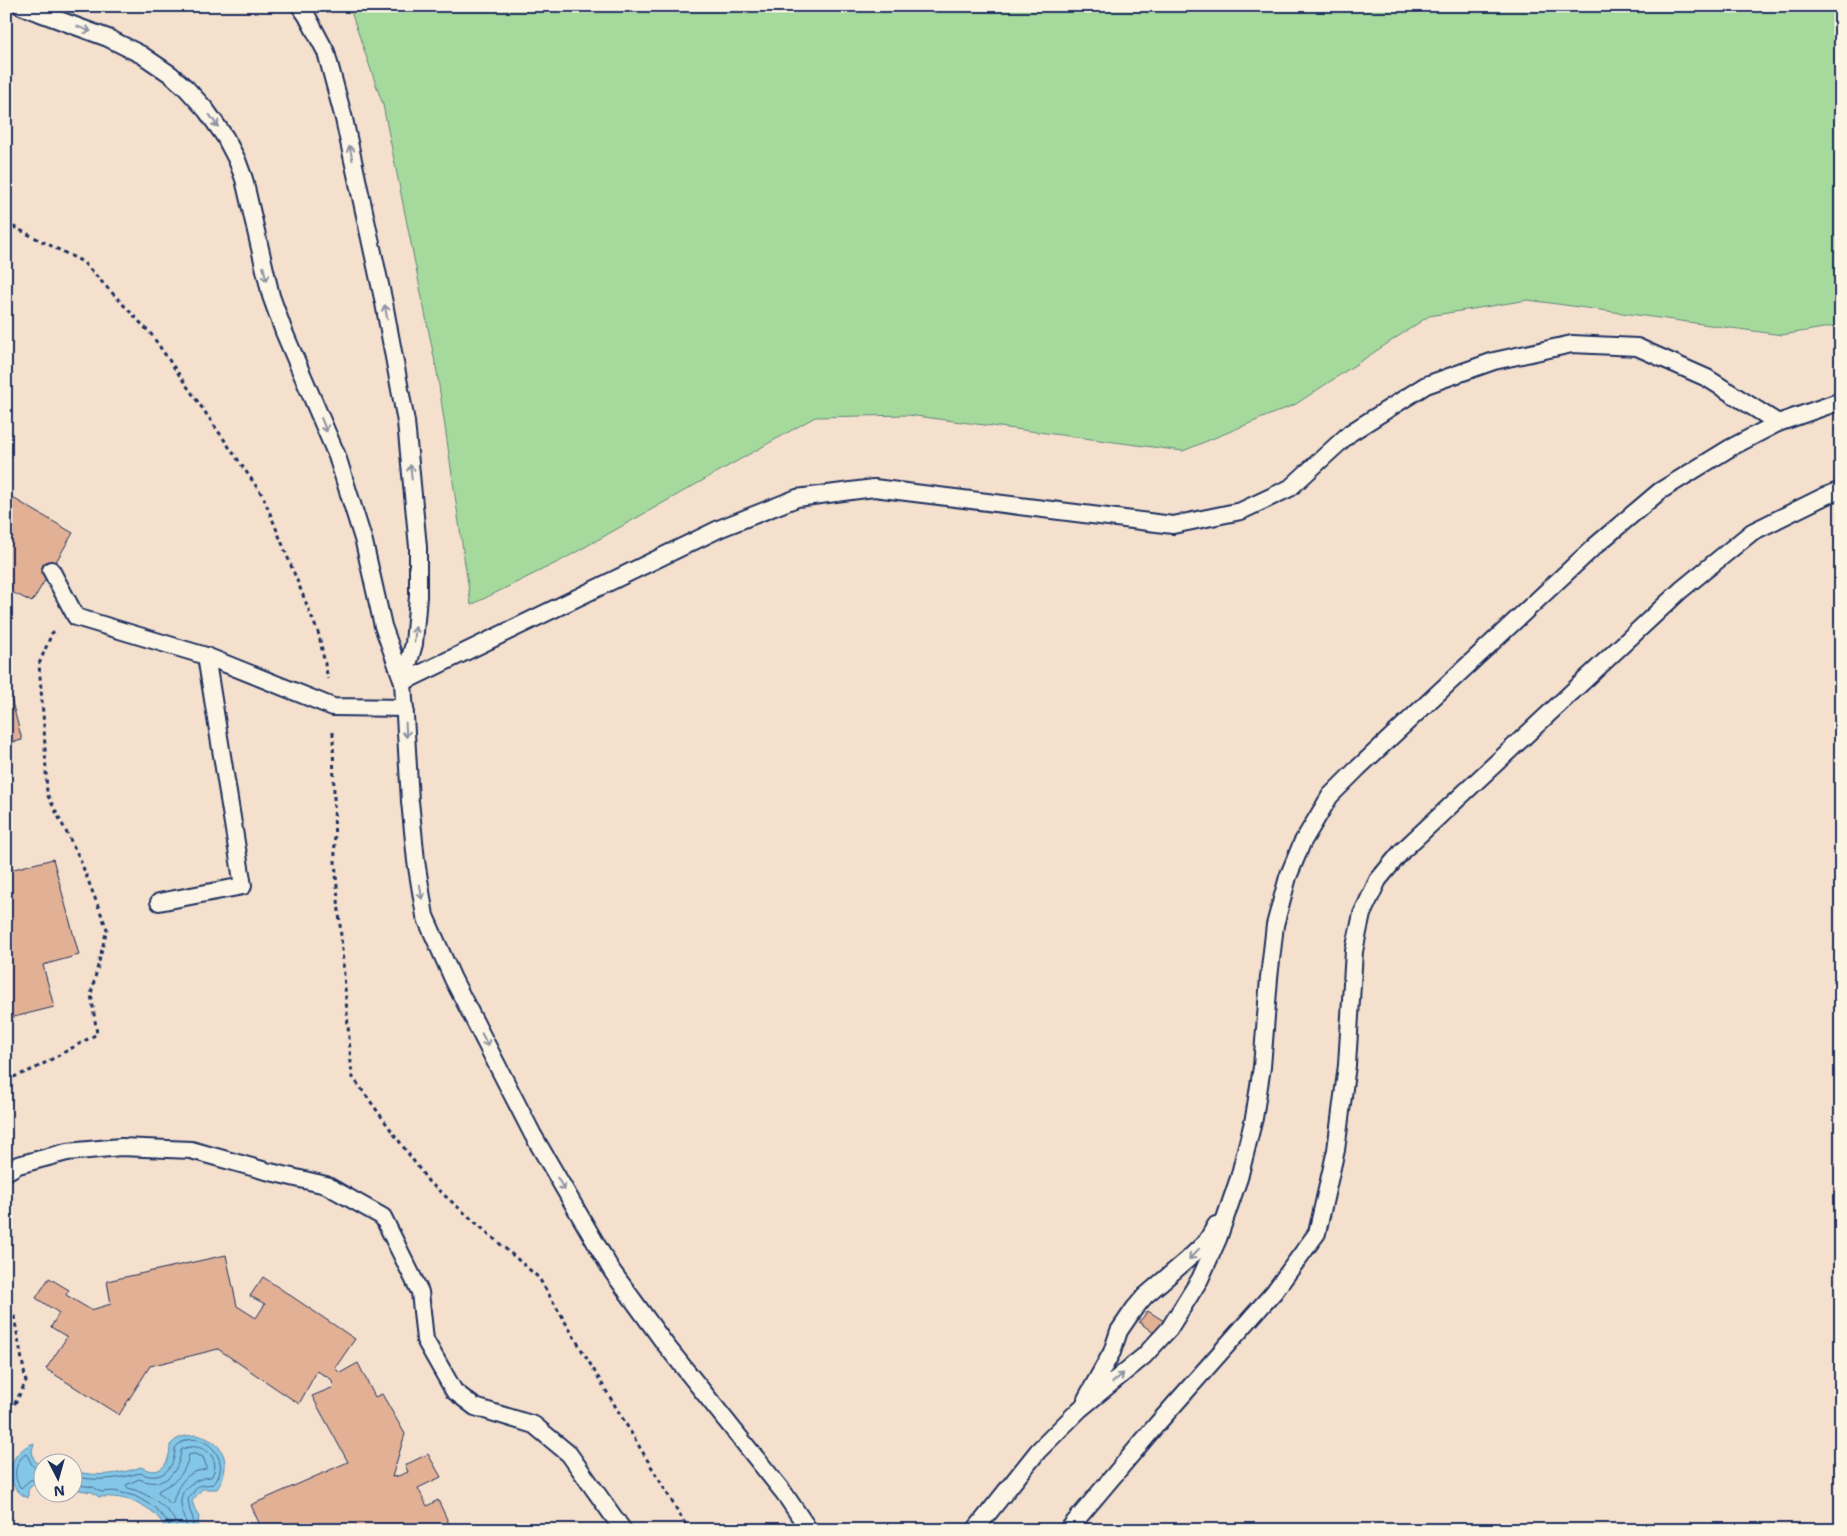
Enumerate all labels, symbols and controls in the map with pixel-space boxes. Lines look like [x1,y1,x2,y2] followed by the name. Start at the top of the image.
[76,25,91,34] one-way arrow
[209,114,219,128] one-way arrow
[346,146,355,162] one-way arrow
[261,265,270,281] one-way arrow
[380,304,390,320] one-way arrow
[320,417,330,432] one-way arrow
[407,465,416,481] one-way arrow
[410,627,420,643] one-way arrow
[402,722,411,738] one-way arrow
[416,884,426,900] one-way arrow
[480,1033,490,1048] one-way arrow
[556,1176,566,1191] one-way arrow
[1188,1248,1200,1260] one-way arrow
[1111,1373,1124,1384] one-way arrow
[32,1454,82,1504] north arrow
[53,1481,66,1500] text: N

